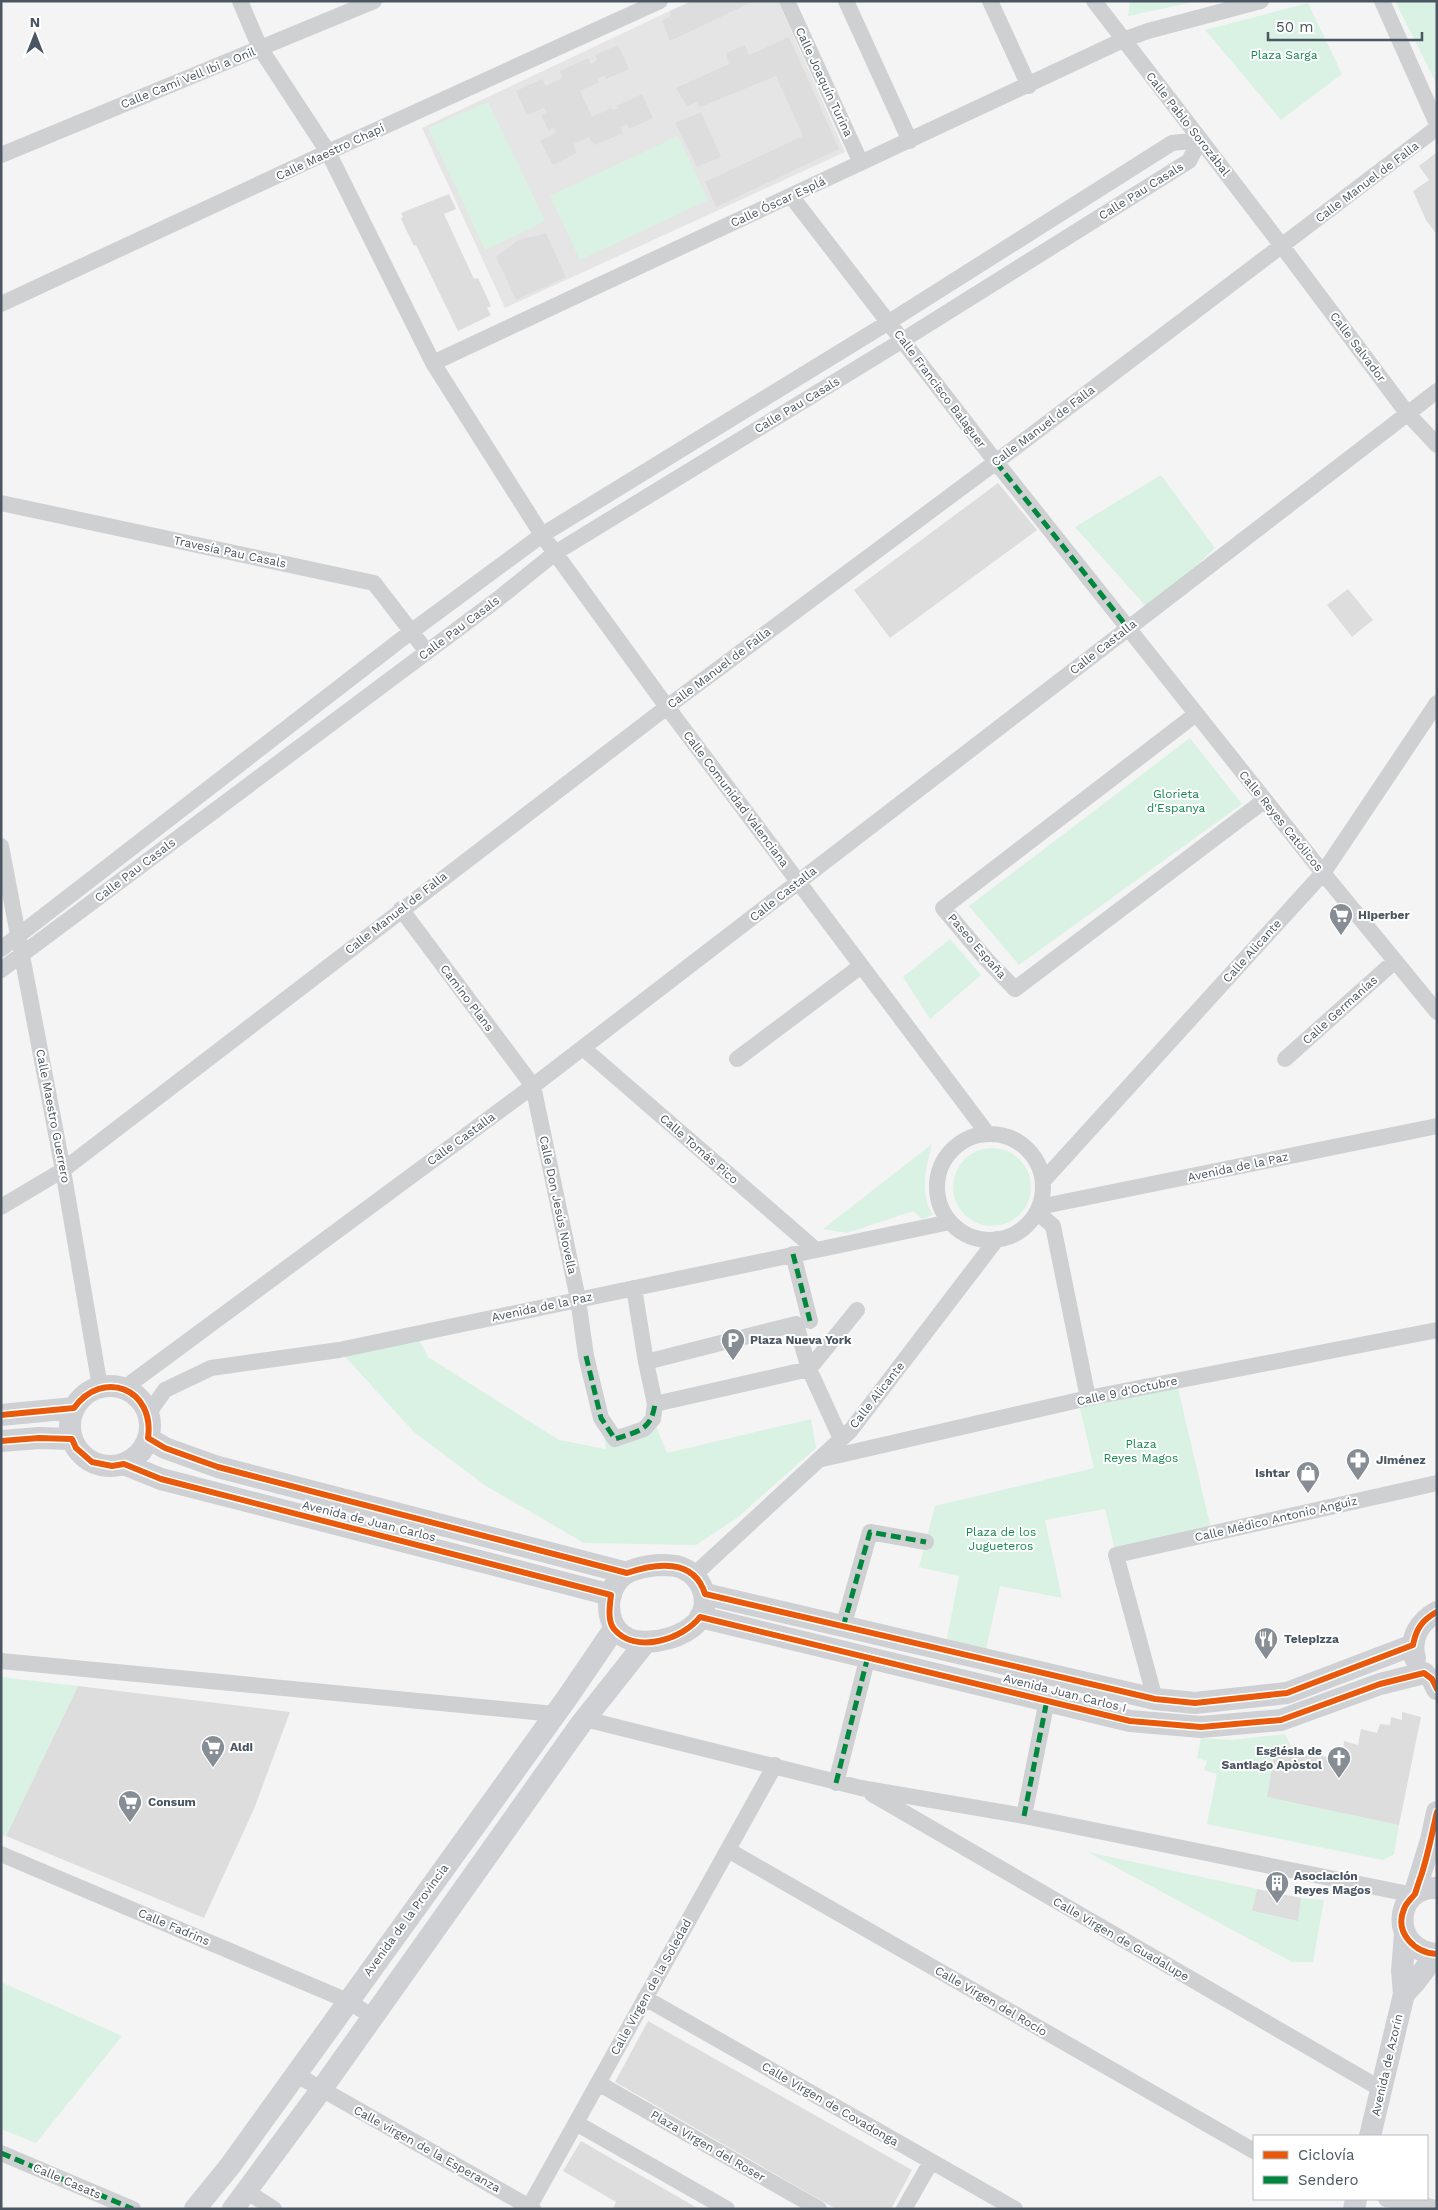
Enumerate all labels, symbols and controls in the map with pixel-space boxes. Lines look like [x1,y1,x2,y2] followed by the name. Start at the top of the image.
[10,10,60,60] north arrow
[1268,10,1422,42] scale bar
[30,14,40,30] text: N
[1276,18,1313,36] text: 50 m
[792,25,856,139] street label: Calle Joaquín Turina
[119,44,258,111] street label: Calle Camí Vell Ibi a Onil
[1251,48,1318,62] park label: Plaza Sarga
[1143,69,1233,179] street label: Calle Pablo Sorozábal
[274,121,386,183] street label: Calle Maestro Chapí
[1313,138,1422,225] street label: Calle Manuel de Falla
[1096,159,1186,223] street label: Calle Pau Casals
[728,174,828,230] street label: Calle Óscar Esplá
[1327,309,1389,385] street label: Calle Salvador
[891,327,989,451] street label: Calle Francisco Balaguer
[752,374,842,436] street label: Calle Pau Casals
[989,382,1098,469] street label: Calle Manuel de Falla
[172,533,288,571] street label: Travesía Pau Casals
[416,593,502,663] street label: Calle Pau Casals
[1067,617,1139,677] street label: Calle Castalla
[665,624,774,711] street label: Calle Manuel de Falla
[680,728,792,870] street label: Calle Comunidad Valenciana
[1236,768,1326,874] street label: Calle Reyes Católicos
[1147,787,1206,815] park label: Glorieta d'Espanya
[92,835,178,905] street label: Calle Pau Casals
[747,864,819,924] street label: Calle Castalla
[342,869,450,957] street label: Calle Manuel de Falla
[1328,902,1354,936] supermarket icon: Hiperber
[1358,908,1411,922] place label: Hiperber
[945,911,1009,981] street label: Paseo España
[1220,916,1284,986] street label: Calle Alicante
[437,962,497,1034] street label: Camino Plans
[1300,973,1380,1047] street label: Calle Germanías
[33,1048,73,1184] street label: Calle Maestro Guerrero
[424,1110,498,1168] street label: Calle Castalla
[657,1111,741,1187] street label: Calle Tomás Pico
[536,1134,580,1276] street label: Calle Don Jesús Novella
[1186,1149,1290,1185] street label: Avenida de la Paz
[490,1289,594,1325] street label: Avenida de la Paz
[720,1327,746,1361] parking icon: Plaza Nueva York
[750,1333,852,1347] place label: Plaza Nueva York
[847,1359,907,1431] street label: Calle Alicante
[1075,1373,1179,1409] street label: Calle 9 d'Octubre
[1104,1437,1178,1465] park label: Plaza Reyes Magos
[1345,1447,1371,1481] pharmacy icon: Jiménez
[1376,1453,1426,1467] place label: Jiménez
[1295,1460,1321,1494] shop icon: Ishtar
[1255,1466,1291,1480] place label: Ishtar
[1193,1493,1359,1545] street label: Calle Médico Antonio Anguiz
[301,1498,437,1544] street label: Avenida de Juan Carlos
[966,1525,1036,1553] park label: Plaza de los Jugueteros
[1253,1626,1279,1660] restaurant icon: Telepizza
[1284,1632,1339,1646] place label: Telepizza
[1002,1671,1128,1715] street label: Avenida Juan Carlos I
[200,1734,226,1768] supermarket icon: Aldi
[230,1740,253,1754] place label: Aldi
[1222,1744,1322,1772] place label: Església de Santiago Apòstol
[1326,1745,1352,1779] church icon: Església de Santiago Apòstol
[117,1789,143,1823] supermarket icon: Consum
[148,1795,196,1809] place label: Consum
[361,1861,451,1979] street label: Avenida de la Provincia
[1294,1869,1371,1897] place label: Asociación Reyes Magos
[1264,1870,1290,1904] building icon: Asociación Reyes Magos
[1051,1894,1192,1984] street label: Calle Virgen de Guadalupe
[136,1906,212,1948] street label: Calle Fadrins
[608,1916,694,2058] street label: Calle Virgen de la Soledad
[932,1963,1050,2039] street label: Calle Virgen del Rocío
[1368,2013,1406,2117] street label: Avenida de Azorín
[759,2059,901,2149] street label: Calle Virgen de Covadonga
[351,2103,503,2195] street label: Calle virgen de la Esperanza
[648,2108,768,2185] street label: Plaza Virgen del Roser
[1253,2135,1428,2200] legend
[1298,2146,1355,2164] text: Ciclovía
[31,2160,103,2202] street label: Calle Casats
[1298,2171,1359,2189] text: Sendero

